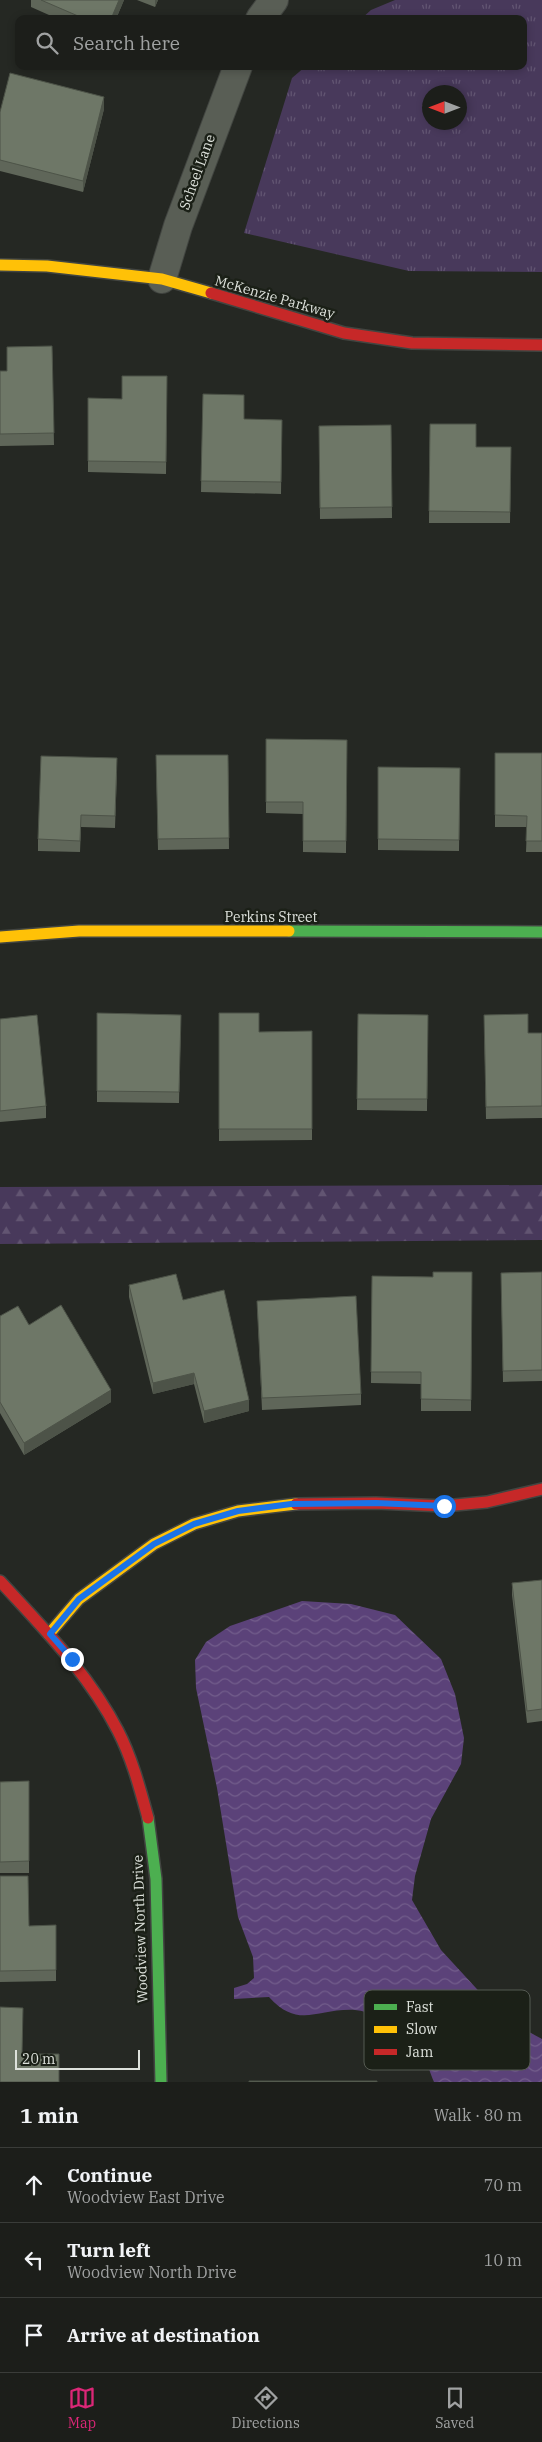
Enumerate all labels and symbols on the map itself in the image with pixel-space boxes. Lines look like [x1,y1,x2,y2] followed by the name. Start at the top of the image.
[422,85,467,130] north arrow
[175,132,219,212] street label: Scheel Lane
[213,271,338,323] street label: McKenzie Parkway
[224,908,318,926] street label: Perkins Street
[433,1495,456,1518] route start
[61,1648,84,1671] route end
[128,1855,152,2003] street label: Woodview North Drive
[364,1990,530,2070] legend
[406,1998,434,2016] text: Fast
[406,2020,437,2038] text: Slow
[406,2043,433,2061] text: Jam
[15,2047,140,2070] scale bar

